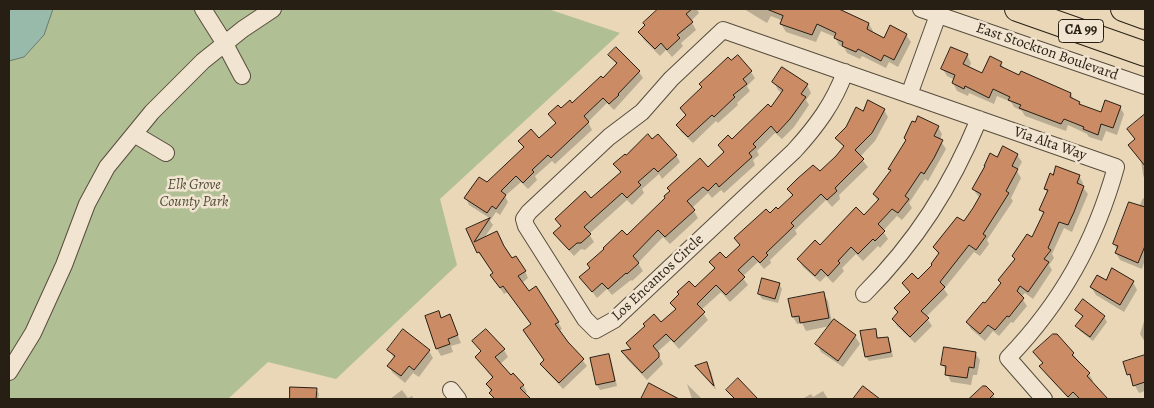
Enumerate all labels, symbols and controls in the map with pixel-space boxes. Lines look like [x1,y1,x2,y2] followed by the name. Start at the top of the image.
[974,19,1120,85] street label: East Stockton Boulevard
[1058,20,1104,42] road number: CA 99
[1011,123,1089,165] street label: Via Alta Way
[160,176,228,211] park label: Elk Grove County Park
[608,231,708,325] street label: Los Encantos Circle

